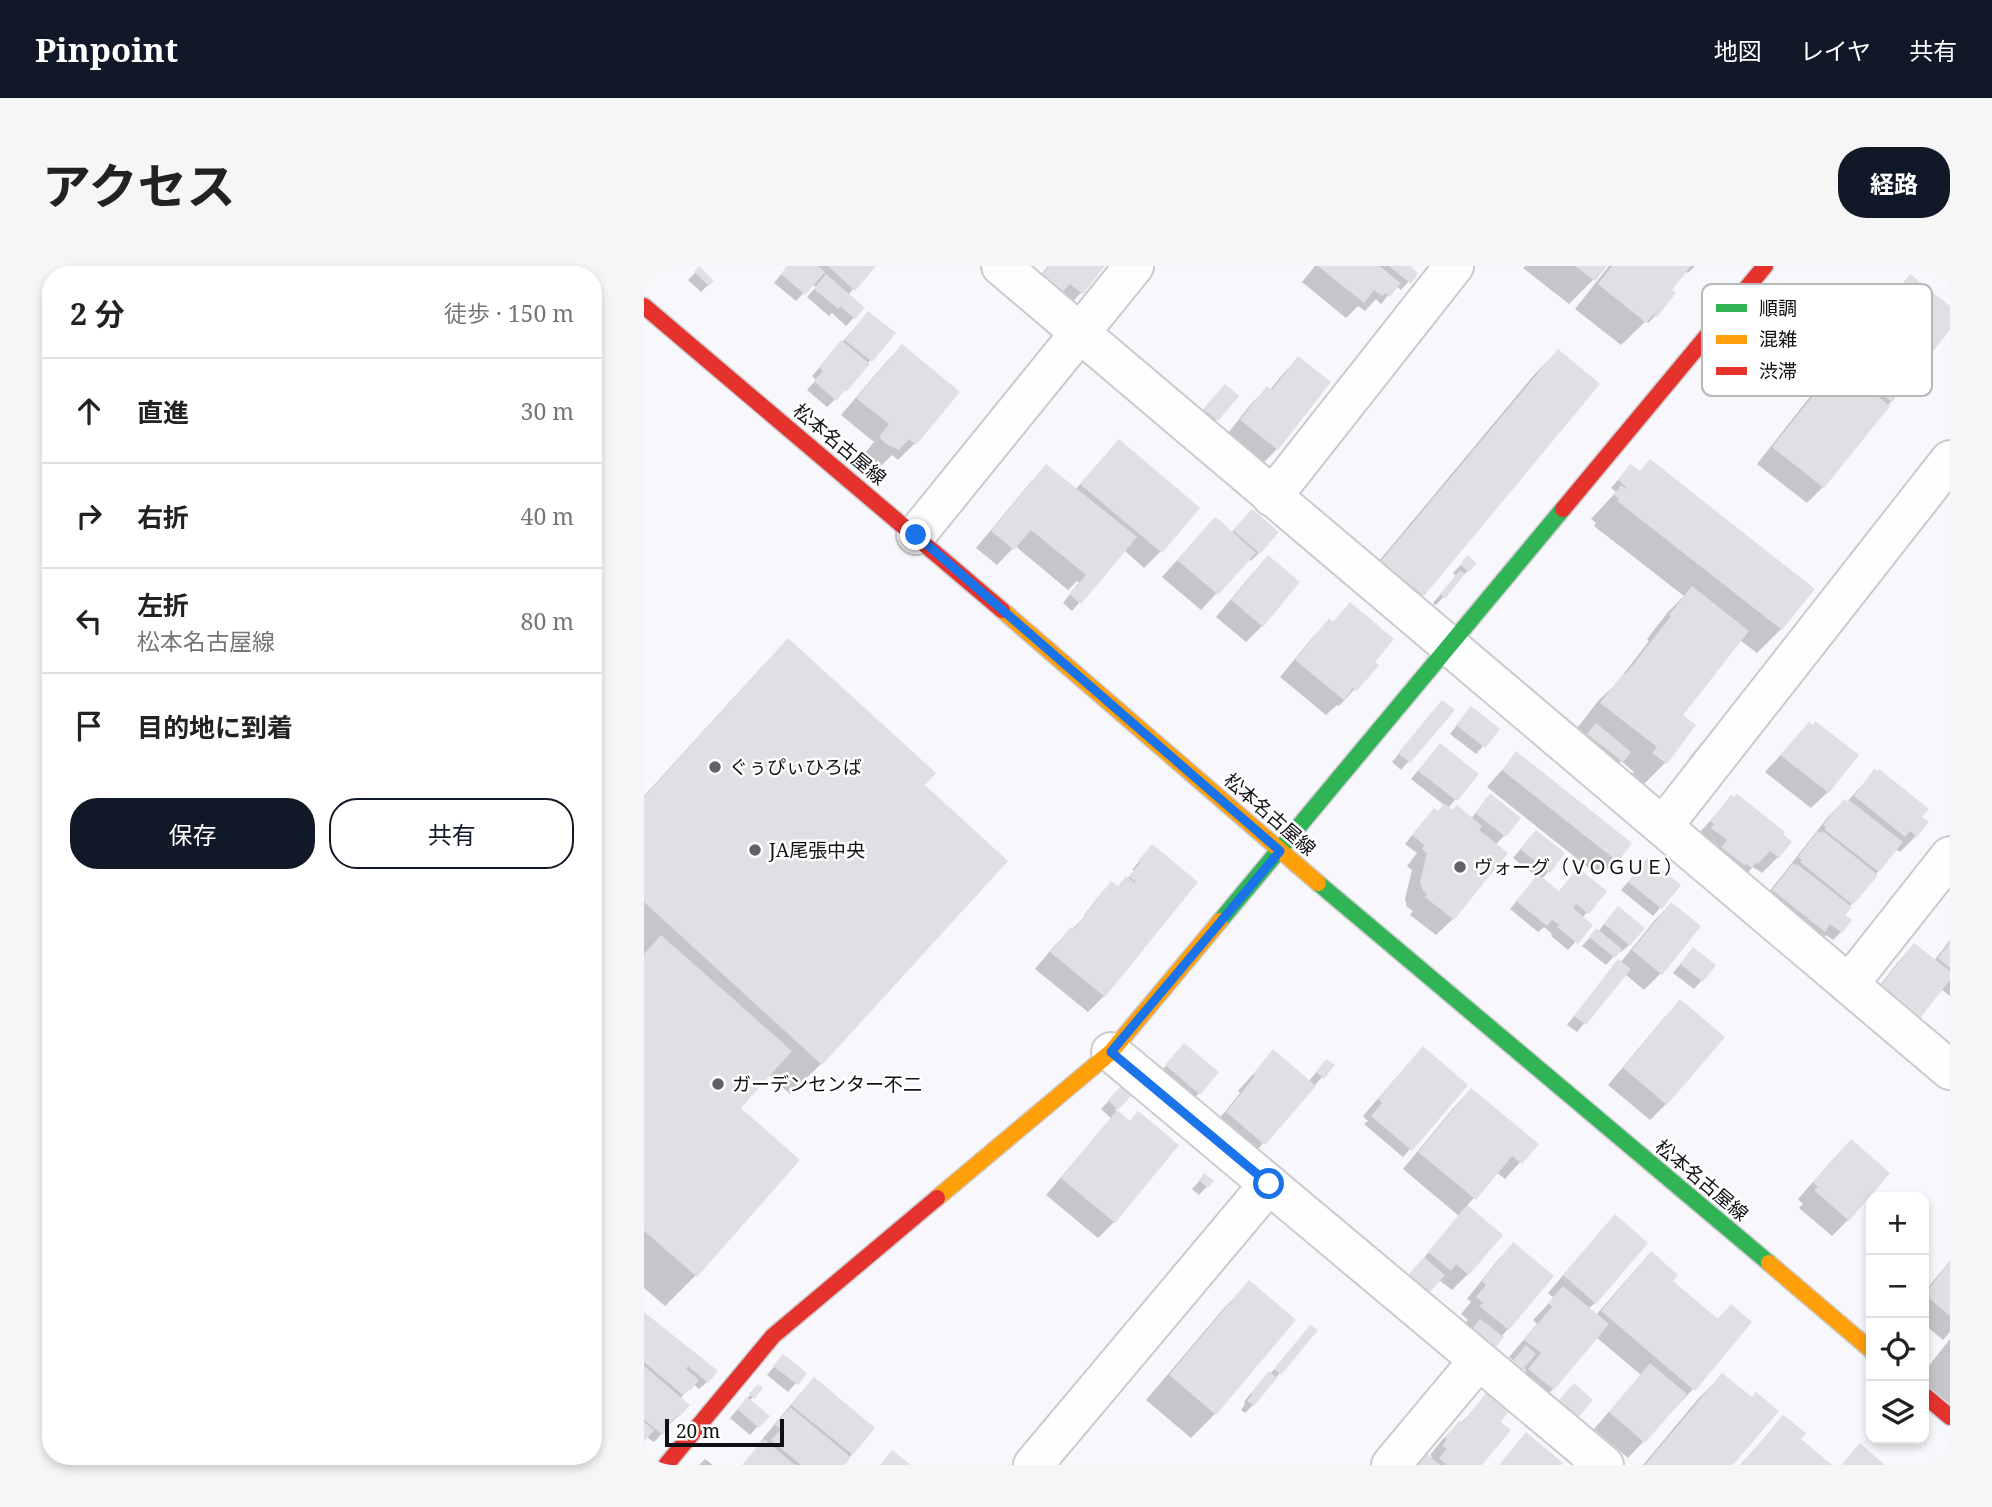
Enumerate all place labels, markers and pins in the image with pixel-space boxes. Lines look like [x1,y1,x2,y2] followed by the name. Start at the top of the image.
[729,754,862,780] place label: ぐぅぴぃひろば
[707,759,723,775] marker: ぐぅぴぃひろば
[768,837,865,863] place label: JA尾張中央
[747,842,763,858] marker: JA尾張中央
[1474,854,1683,880] place label: ヴォーグ（ＶＯＧＵＥ）
[1452,859,1468,875] marker: ヴォーグ（ＶＯＧＵＥ）
[732,1071,922,1097] place label: ガーデンセンター不二
[710,1076,726,1092] marker: ガーデンセンター不二

